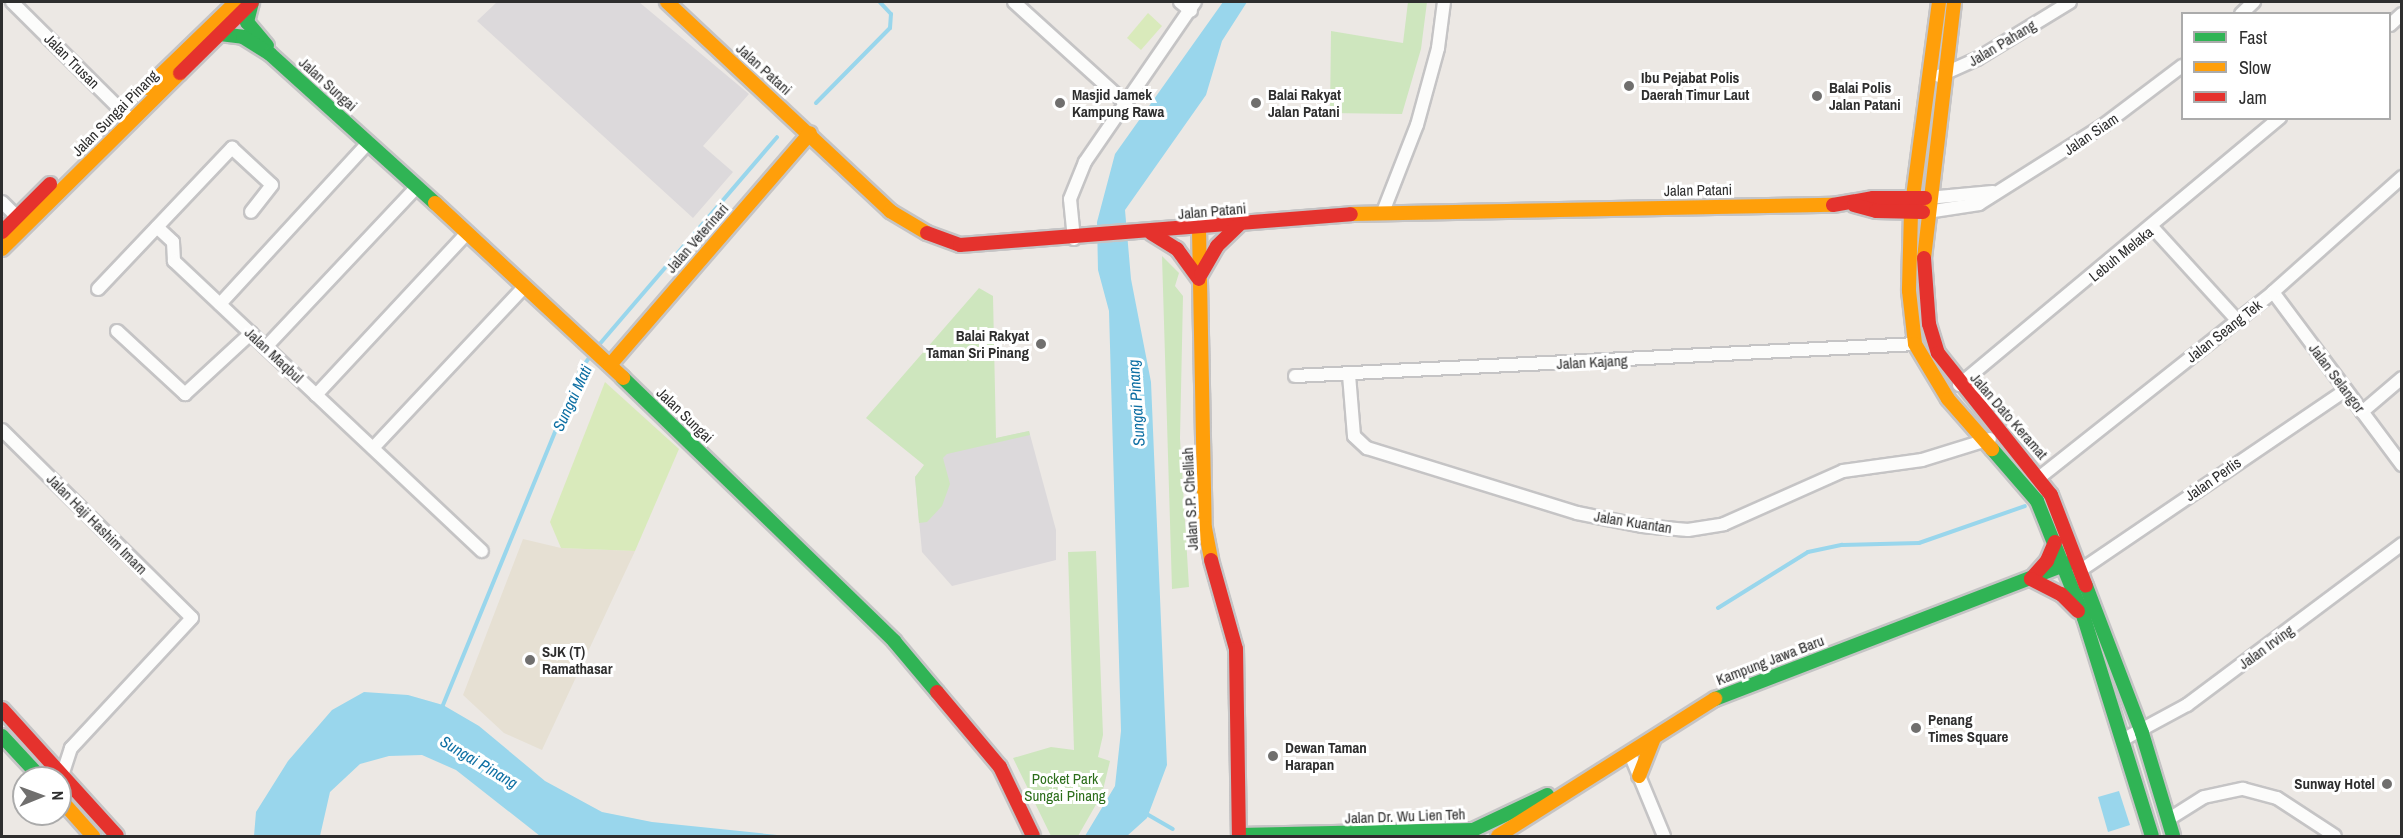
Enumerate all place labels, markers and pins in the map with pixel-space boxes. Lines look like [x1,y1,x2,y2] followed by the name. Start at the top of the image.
[1641,68,1749,103] place label: Ibu Pejabat Polis Daerah Timur Laut
[1829,78,1901,113] place label: Balai Polis Jalan Patani
[1622,79,1636,93] marker: Ibu Pejabat Polis Daerah Timur Laut
[1072,85,1164,120] place label: Masjid Jamek Kampung Rawa
[1268,85,1341,120] place label: Balai Rakyat Jalan Patani
[1810,89,1824,103] marker: Balai Polis Jalan Patani
[1053,96,1067,110] marker: Masjid Jamek Kampung Rawa
[1249,96,1263,110] marker: Balai Rakyat Jalan Patani
[926,326,1029,361] place label: Balai Rakyat Taman Sri Pinang
[1034,337,1048,351] marker: Balai Rakyat Taman Sri Pinang
[542,642,612,677] place label: SJK (T) Ramathasar
[523,653,537,667] marker: SJK (T) Ramathasar
[1928,710,2008,745] place label: Penang Times Square
[1909,721,1923,735] marker: Penang Times Square
[1285,738,1367,773] place label: Dewan Taman Harapan
[1266,749,1280,763] marker: Dewan Taman Harapan
[2294,775,2375,793] place label: Sunway Hotel
[2380,777,2394,791] marker: Sunway Hotel

